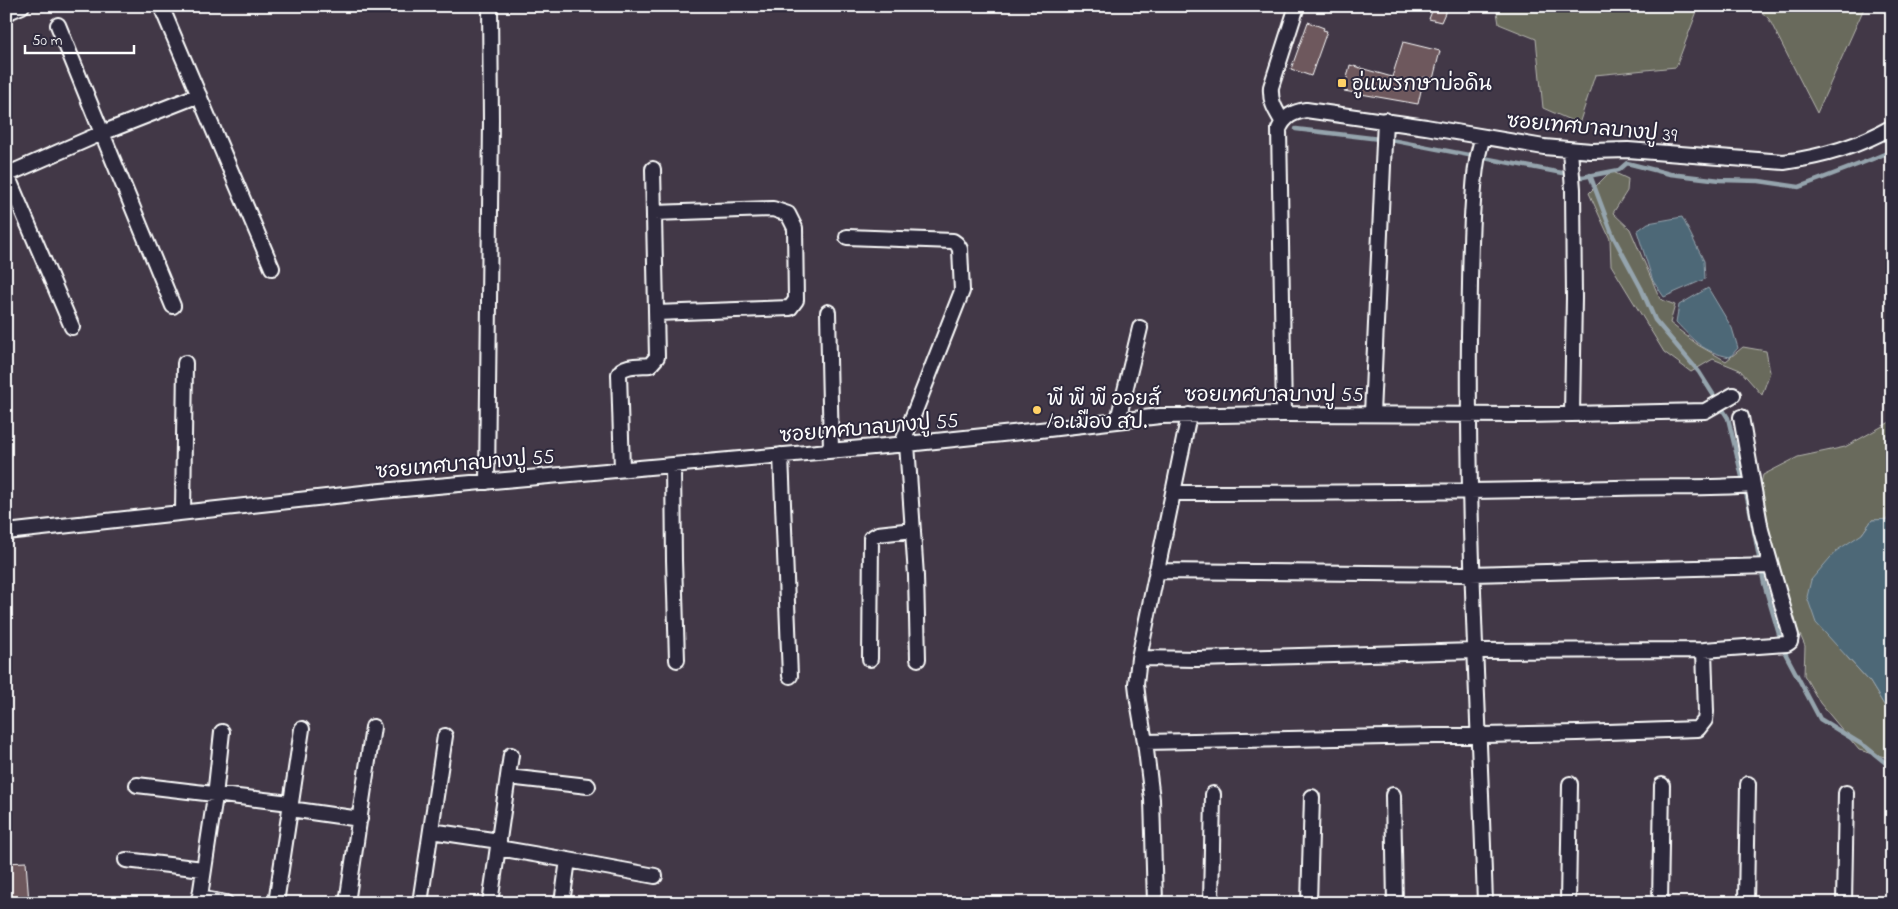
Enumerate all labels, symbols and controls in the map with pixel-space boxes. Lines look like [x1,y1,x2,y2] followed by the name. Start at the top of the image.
[25,22,134,54] scale bar
[32,30,63,52] text: 50 m
[1352,70,1492,100] place label: อู่แพรกษาบ่อดิน
[1336,77,1348,89] marker: อู่แพรกษาบ่อดิน
[1505,108,1678,151] street label: ซอยเทศบาลบางปู 39
[1184,382,1364,411] street label: ซอยเทศบาลบางปู 55
[1047,385,1162,438] place label: พี พี พี ออยส์ /อ.เมือง สป.
[1031,404,1043,416] marker: พี พี พี ออยส์ /อ.เมือง สป.
[779,407,960,452] street label: ซอยเทศบาลบางปู 55
[375,443,556,488] street label: ซอยเทศบาลบางปู 55

